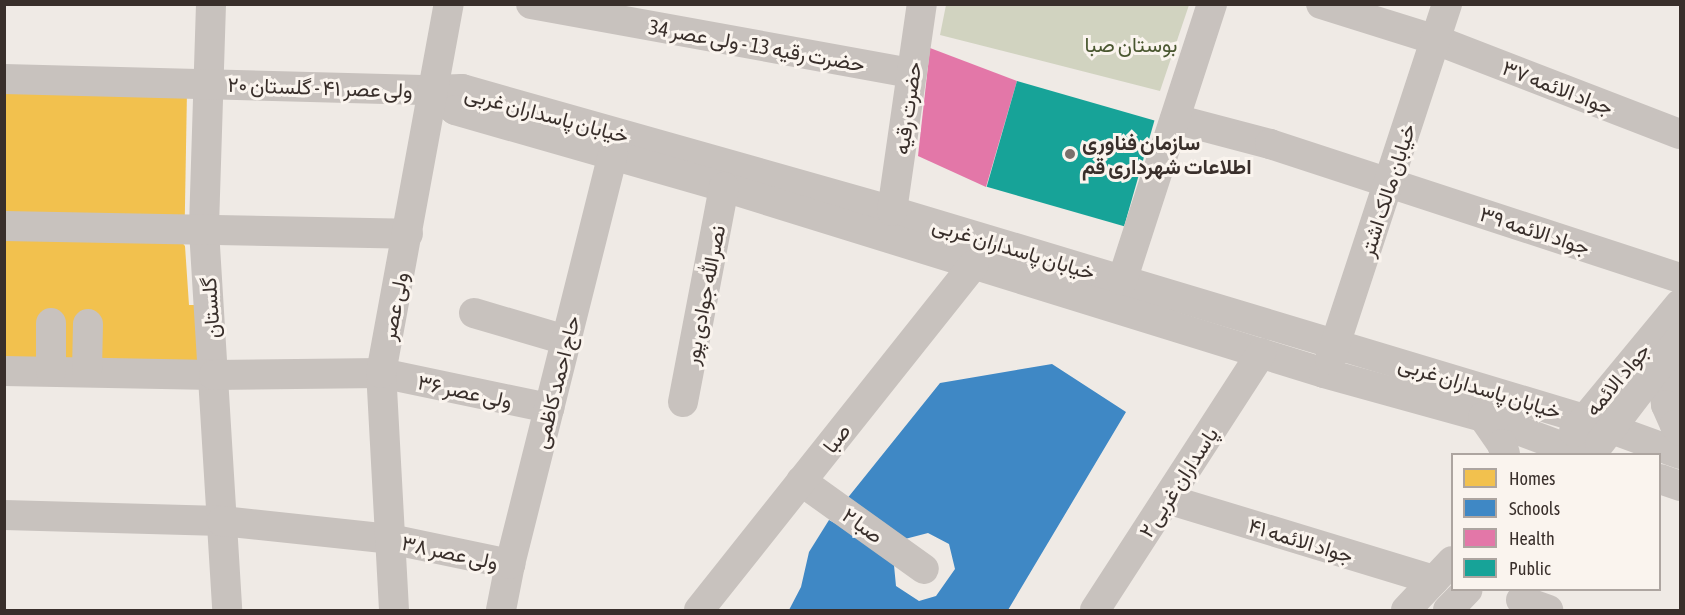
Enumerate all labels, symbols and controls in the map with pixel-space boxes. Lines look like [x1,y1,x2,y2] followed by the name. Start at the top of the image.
[647,14,867,76] street label: حضرت رقیه 13 - ولی عصر 34
[1084,31,1178,57] park label: بوستان صبا
[1499,54,1617,120] street label: جواد الائمه ۳۷
[888,60,926,156] street label: حضرت رقیه
[227,71,413,103] street label: ولی عصر ۴۱ - گلستان ۲۰
[462,80,632,148] street label: خیابان پاسداران غربی
[1354,120,1420,260] street label: خیابان مالک اشتر
[1082,129,1252,179] place label: سازمان فناوری اطلاعات شهرداری قم
[1063,147,1077,161] marker: سازمان فناوری اطلاعات شهرداری قم
[1477,200,1593,260] street label: جواد الائمه ۳۹
[930,211,1098,285] street label: خیابان پاسداران غربی
[678,223,730,367] street label: نصرالله جوادی پور
[375,270,413,342] street label: ولی عصر
[195,276,225,340] street label: گلستان
[527,313,585,451] street label: حاج احمد کاظمی
[1579,337,1655,421] street label: جواد الائمه
[1396,350,1564,424] street label: خیابان پاسداران غربی
[415,369,515,413] street label: ولی عصر ۳۶
[817,418,855,458] street label: صبا
[1133,422,1223,542] street label: پاسداران غربی ۲
[1451,453,1661,591] legend
[1509,468,1555,489] text: Homes
[1509,498,1560,519] text: Schools
[838,502,888,548] street label: صبا ۲
[1246,512,1356,568] street label: جواد الائمه ۴۱
[1509,528,1555,549] text: Health
[399,529,501,575] street label: ولی عصر ۳۸
[1509,558,1551,579] text: Public

